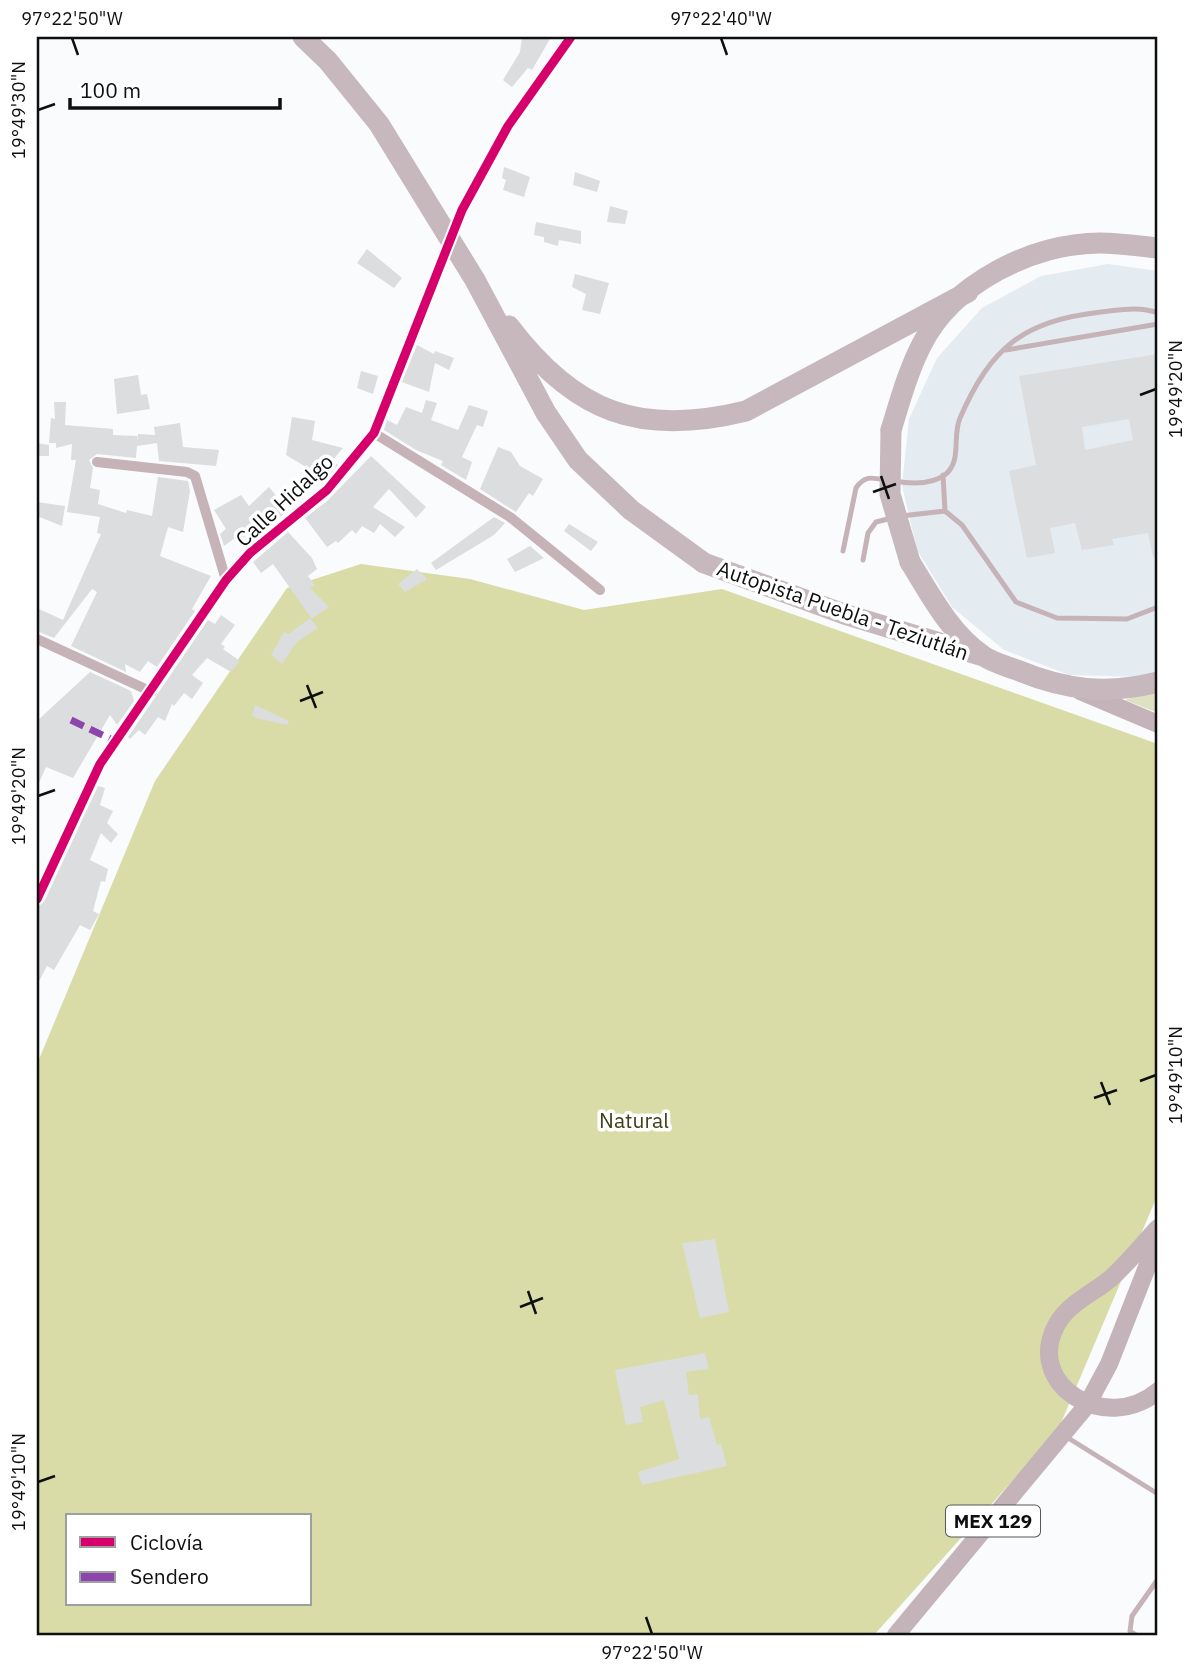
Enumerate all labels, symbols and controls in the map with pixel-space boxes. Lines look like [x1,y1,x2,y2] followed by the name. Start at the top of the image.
[21,7,123,30] text: 97°22'50"W
[670,7,772,30] text: 97°22'40"W
[7,61,30,159] text: 19°49'30"N
[70,66,280,110] scale bar
[80,76,141,104] text: 100 m
[1164,340,1187,438] text: 19°49'20"N
[229,447,339,553] street label: Calle Hidalgo
[713,554,973,666] street label: Autopista Puebla - Teziutlán
[7,747,30,845] text: 19°49'20"N
[1164,1026,1187,1124] text: 19°49'10"N
[599,1106,669,1134] park label: Natural
[7,1433,30,1531] text: 19°49'10"N
[946,1506,1040,1536] road number: MEX 129
[66,1514,312,1606] legend
[130,1528,203,1556] text: Ciclovía
[130,1562,209,1590] text: Sendero
[601,1641,703,1664] text: 97°22'50"W

